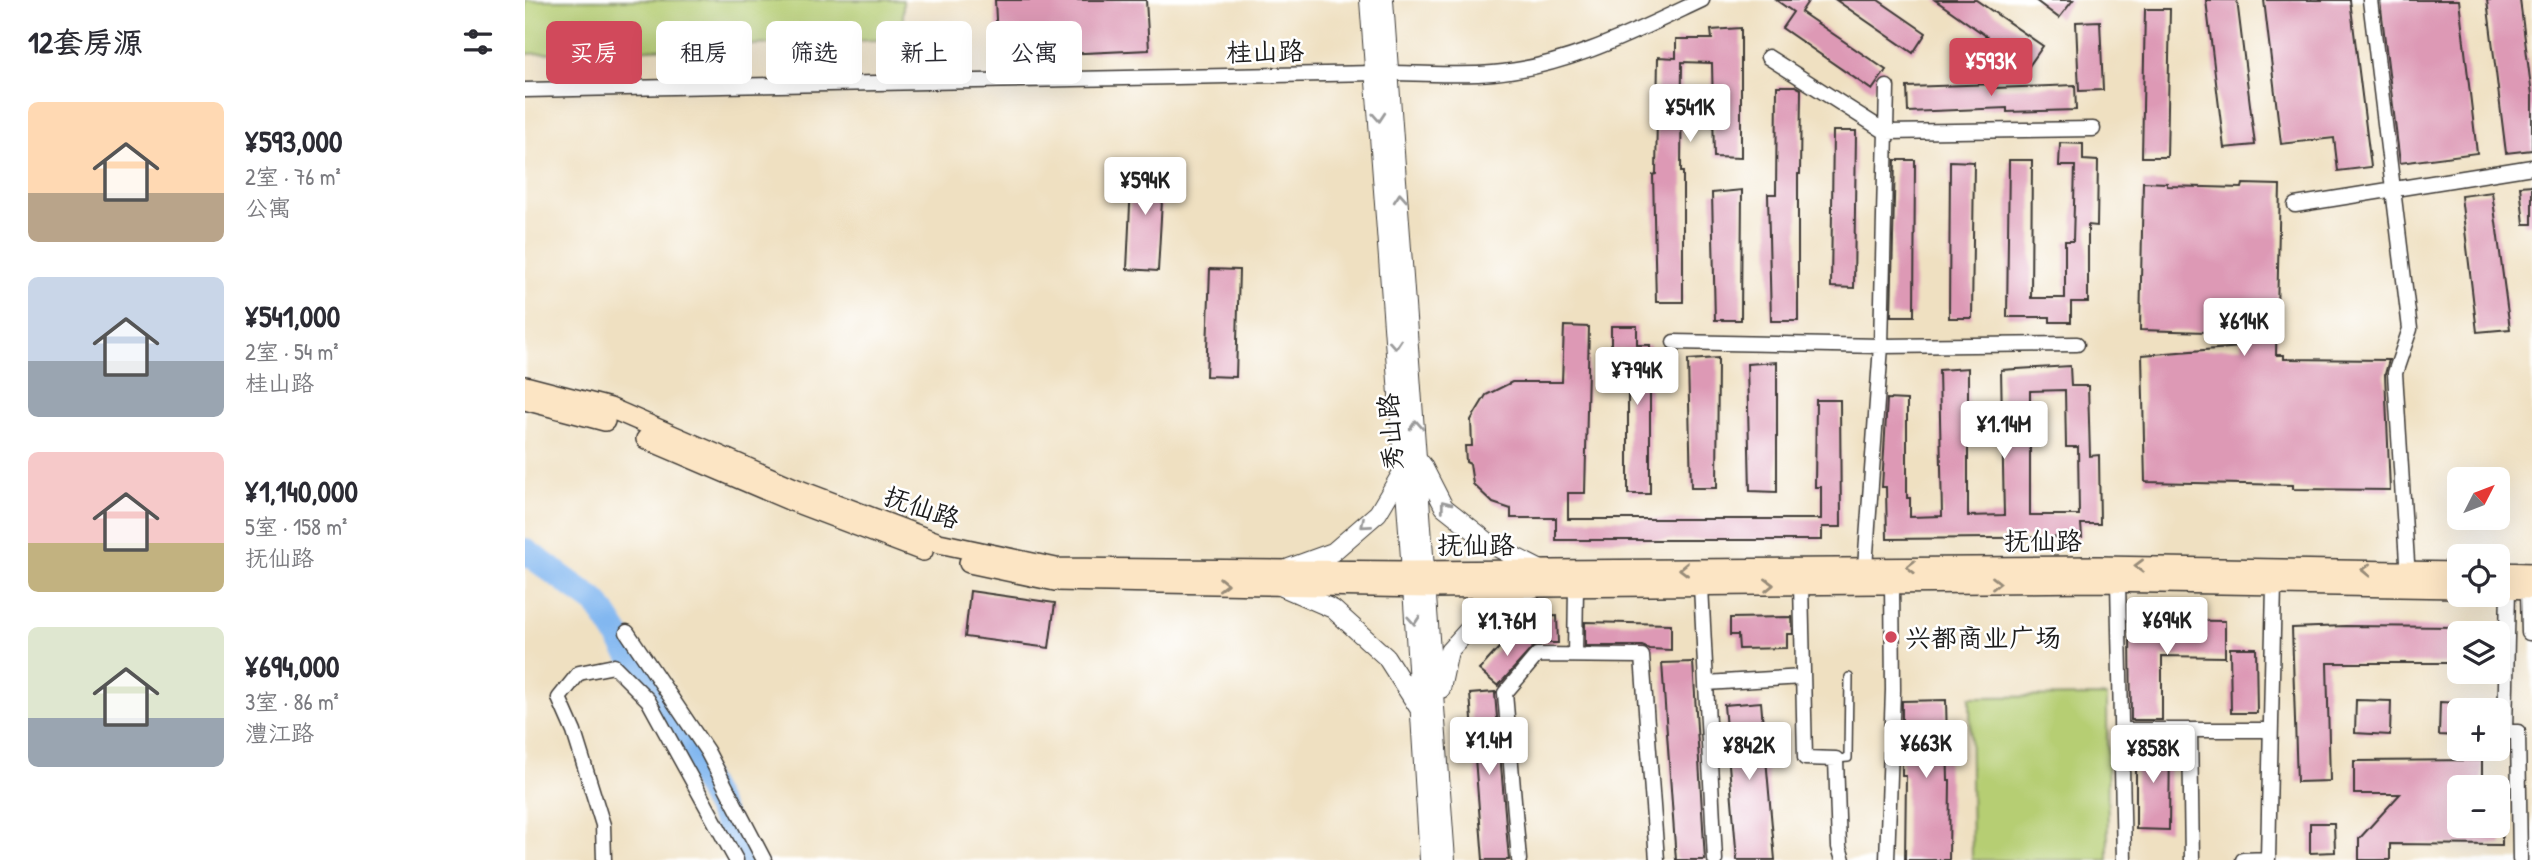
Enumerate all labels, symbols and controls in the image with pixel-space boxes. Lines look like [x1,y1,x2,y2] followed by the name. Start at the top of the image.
[546,21,642,84] chip: 买房
[656,21,752,84] chip: 租房
[766,21,862,84] chip: 筛选
[876,21,972,84] chip: 新上
[986,21,1082,84] chip: 公寓
[28,22,143,62] text: 12套房源
[459,23,497,61] icon: filters
[1226,33,1304,69] street label: 桂山路
[1942,38,2040,98] pin: ¥593K
[1965,45,2017,76] text: ¥593K
[1641,85,1739,144] pin: ¥541K
[1665,91,1715,122] text: ¥541K
[1371,112,1386,123] one-way arrow
[245,121,342,161] text: ¥593,000
[84,130,168,214] icon: home
[1096,158,1194,217] pin: ¥594K
[245,161,341,192] text: 2室 · 76 m²
[1120,164,1170,195] text: ¥594K
[245,192,291,223] text: 公寓
[1392,193,1407,204] one-way arrow
[245,296,340,336] text: ¥541,000
[2195,298,2293,358] pin: ¥614K
[84,305,168,389] icon: home
[2220,305,2268,336] text: ¥614K
[245,336,339,367] text: 2室 · 54 m²
[1387,339,1402,350] one-way arrow
[1588,348,1686,407] pin: ¥794K
[1611,354,1663,385] text: ¥794K
[245,367,314,398] text: 桂山路
[1370,392,1410,472] street label: 秀山路
[1947,402,2061,461] pin: ¥1.14M
[1977,408,2031,439] text: ¥1.14M
[1409,420,1424,431] one-way arrow
[2447,467,2509,530] north arrow
[2447,467,2510,838] map controls
[245,471,358,511] text: ¥1,140,000
[879,478,965,536] street label: 抚仙路
[84,480,168,564] icon: home
[1441,500,1454,513] one-way arrow
[245,511,347,542] text: 5室 · 158 m²
[1360,516,1373,528] one-way arrow
[2004,523,2082,558] street label: 抚仙路
[1437,527,1515,562] street label: 抚仙路
[245,542,314,573] text: 抚仙路
[2447,544,2510,607] button: locate
[1905,559,1916,575] one-way arrow
[2133,559,2144,574] one-way arrow
[1678,561,1688,577] one-way arrow
[2360,563,2371,578] one-way arrow
[1992,575,2002,591] one-way arrow
[1218,577,1229,592] one-way arrow
[1764,577,1775,593] one-way arrow
[1450,598,1564,658] pin: ¥1.76M
[2118,598,2216,657] pin: ¥694K
[2143,604,2191,635] text: ¥694K
[1478,605,1536,636] text: ¥1.76M
[1406,614,1421,625] one-way arrow
[1905,620,2061,655] place label: 兴都商业广场
[2447,621,2510,684] button: layers
[1883,629,1899,645] marker: 兴都商业广场
[245,646,340,686] text: ¥694,000
[84,655,168,739] icon: home
[245,686,339,717] text: 3室 · 86 m²
[2447,698,2510,761] button: +
[245,717,314,748] text: 澧江路
[1440,718,1538,777] pin: ¥1.4M
[1877,720,1975,780] pin: ¥663K
[1700,722,1798,782] pin: ¥842K
[1466,724,1512,755] text: ¥1.4M
[2104,726,2202,785] pin: ¥858K
[1900,727,1952,758] text: ¥663K
[1723,729,1775,760] text: ¥842K
[2127,732,2179,763] text: ¥858K
[2447,775,2510,838] button: −

